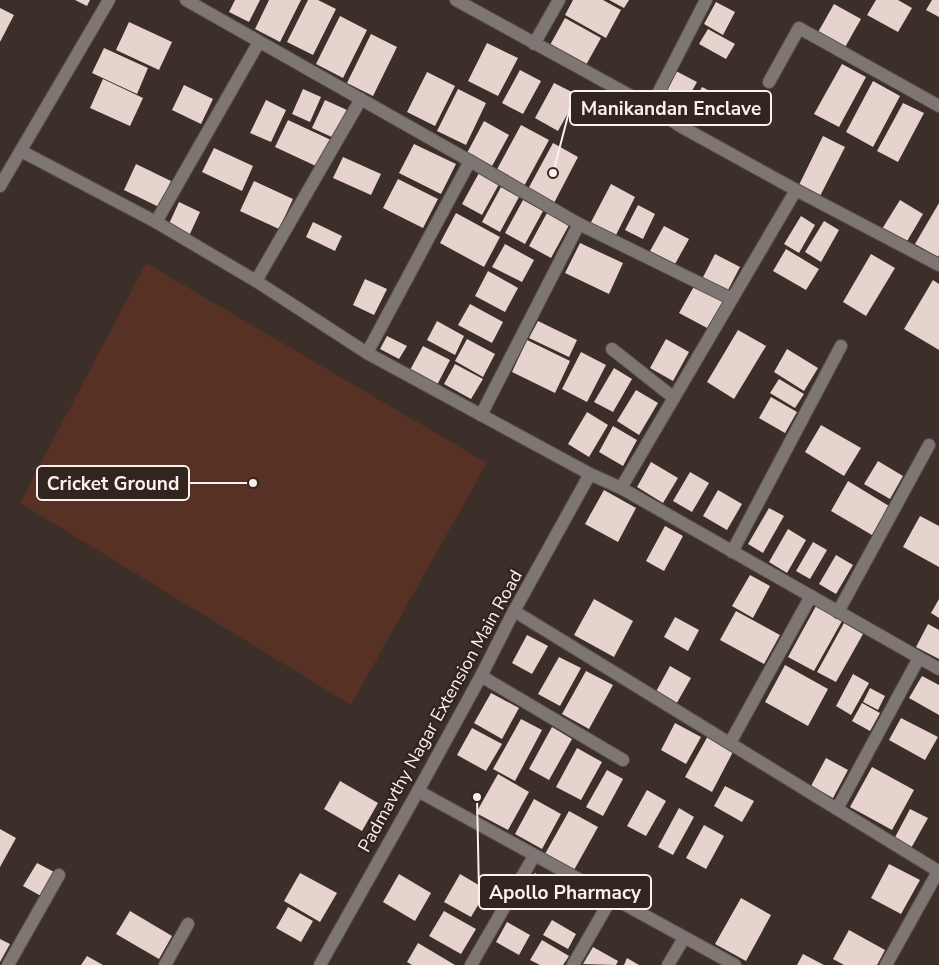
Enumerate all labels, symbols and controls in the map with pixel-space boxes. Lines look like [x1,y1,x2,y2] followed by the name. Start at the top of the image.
[570,91,771,125] callout: Manikandan Enclave
[581,96,761,122] text: Manikandan Enclave
[37,466,189,500] callout: Cricket Ground
[47,471,179,497] text: Cricket Ground
[352,566,528,856] street label: Padmavthy Nagar Extension Main Road
[479,875,651,909] callout: Apollo Pharmacy
[489,880,642,906] text: Apollo Pharmacy

